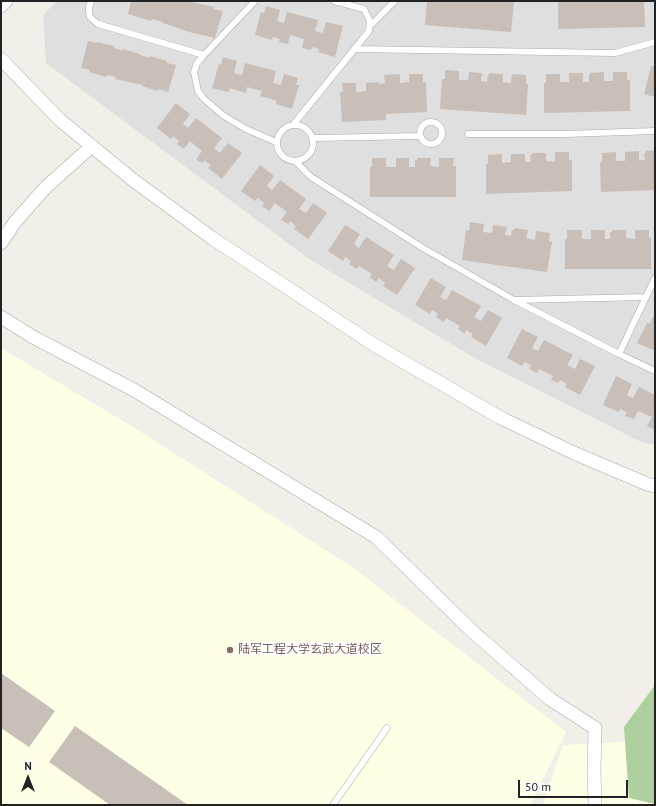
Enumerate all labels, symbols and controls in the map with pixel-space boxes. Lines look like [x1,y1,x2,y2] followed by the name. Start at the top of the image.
[238,643,382,657] place label: 陆军工程大学玄武大道校区
[225,645,235,655] marker: 陆军工程大学玄武大道校区
[8,758,48,798] north arrow
[24,759,32,773] text: N
[520,772,630,798] scale bar
[525,779,551,794] text: 50 m

